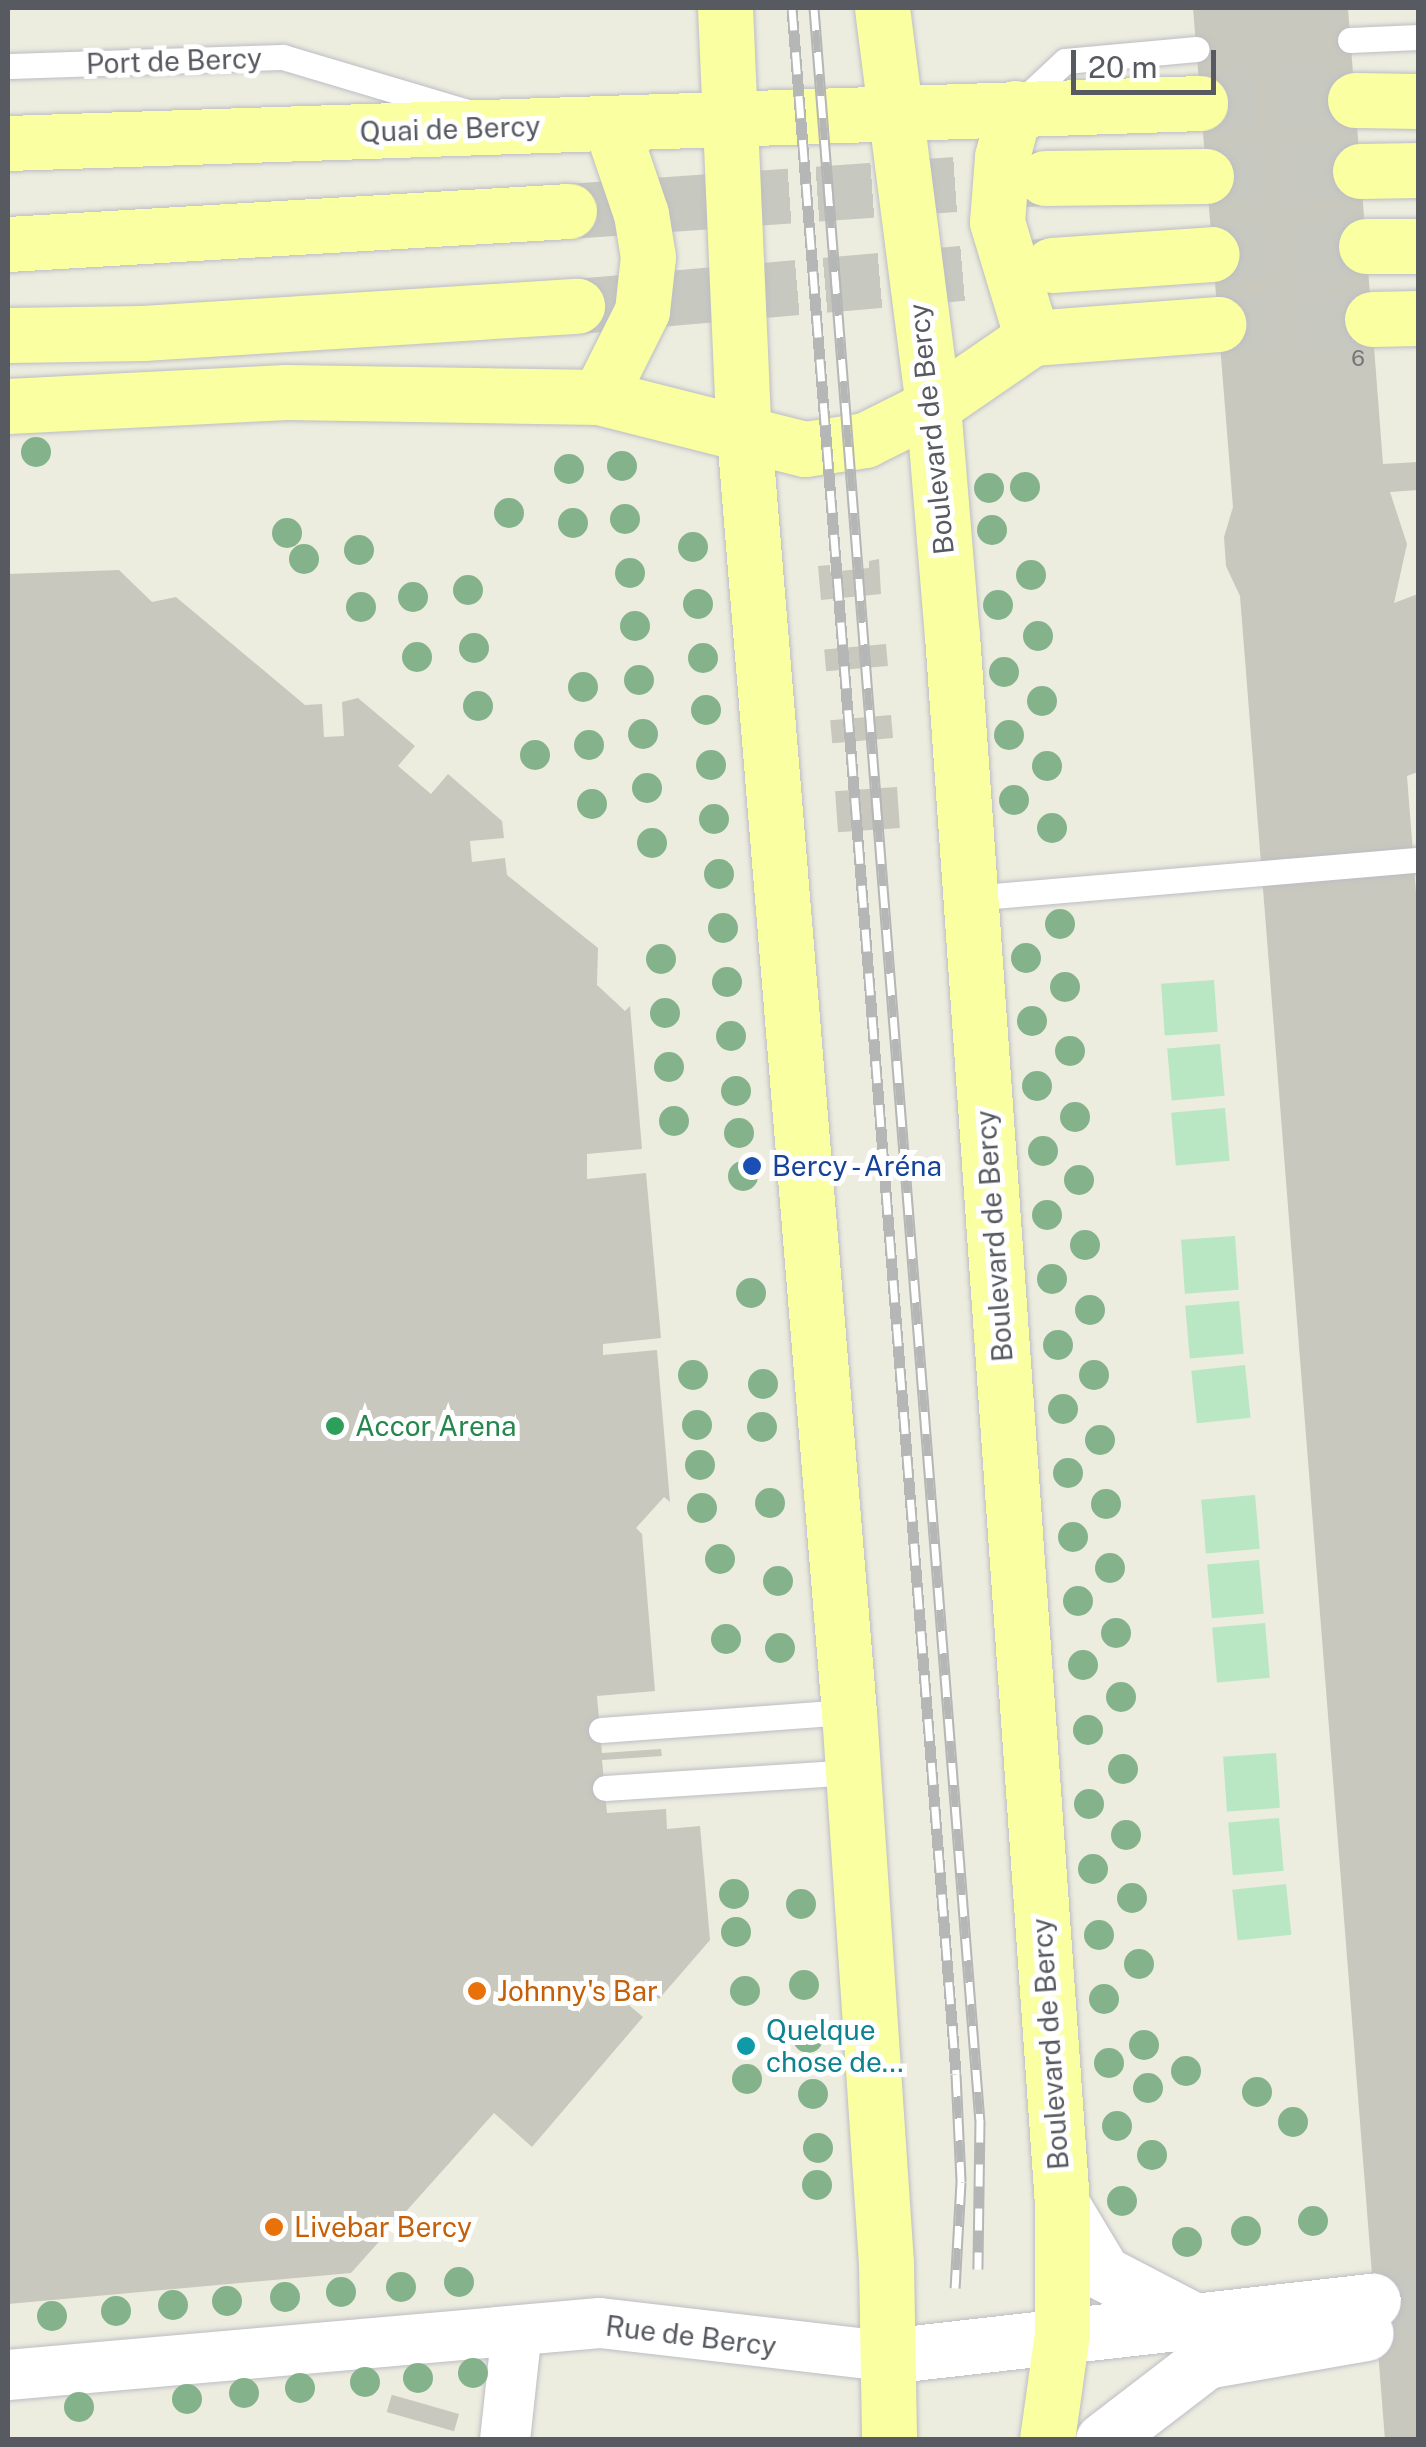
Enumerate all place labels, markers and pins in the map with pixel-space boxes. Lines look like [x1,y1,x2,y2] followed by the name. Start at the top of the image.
[772,1149,950,1183] place label: Bercy - Aréna
[741,1155,763,1177] marker: Bercy - Aréna
[355,1409,516,1443] place label: Accor Arena
[324,1415,346,1437] marker: Accor Arena
[497,1974,658,2008] place label: Johnny's Bar
[466,1980,488,2002] marker: Johnny's Bar
[766,2013,904,2079] place label: Quelque chose de...
[735,2035,757,2057] marker: Quelque chose de...
[294,2210,472,2244] place label: Livebar Bercy
[263,2216,285,2238] marker: Livebar Bercy

